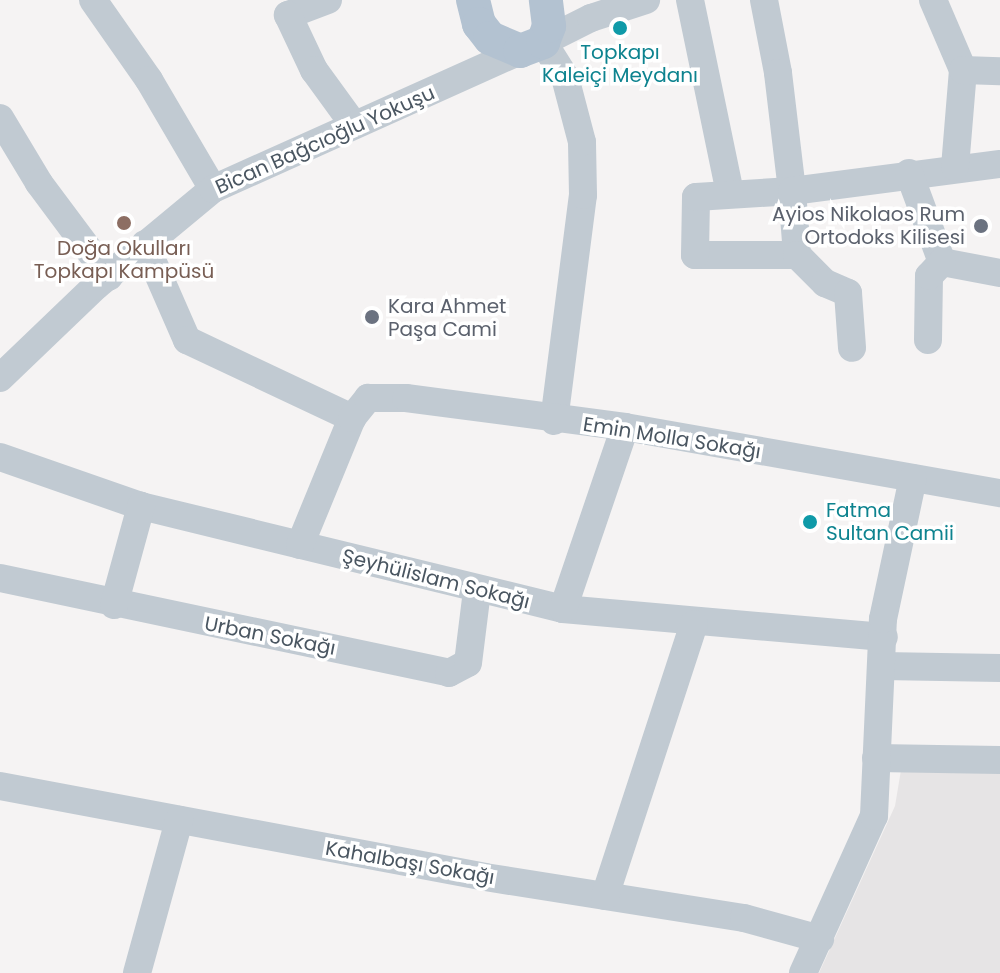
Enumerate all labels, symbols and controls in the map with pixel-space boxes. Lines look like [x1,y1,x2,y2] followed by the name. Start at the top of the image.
[611,19,629,37] marker: Topkapı Kaleiçi Meydanı
[542,40,698,87] place label: Topkapı Kaleiçi Meydanı
[212,81,438,199] street label: Bican Bağcıoğlu Yokuşu
[772,202,965,249] place label: Ayios Nikolaos Rum Ortodoks Kilisesi
[115,214,133,232] marker: Doğa Okulları Topkapı Kampüsü
[972,217,990,235] marker: Ayios Nikolaos Rum Ortodoks Kilisesi
[34,236,214,283] place label: Doğa Okulları Topkapı Kampüsü
[388,294,506,341] place label: Kara Ahmet Paşa Cami
[363,308,381,326] marker: Kara Ahmet Paşa Cami
[582,412,762,464] street label: Emin Molla Sokağı
[826,498,954,545] place label: Fatma Sultan Camii
[801,513,819,531] marker: Fatma Sultan Camii
[340,544,532,614] street label: Şeyhülislam Sokağı
[202,612,338,660] street label: Urban Sokağı
[324,836,496,890] street label: Kahalbaşı Sokağı

